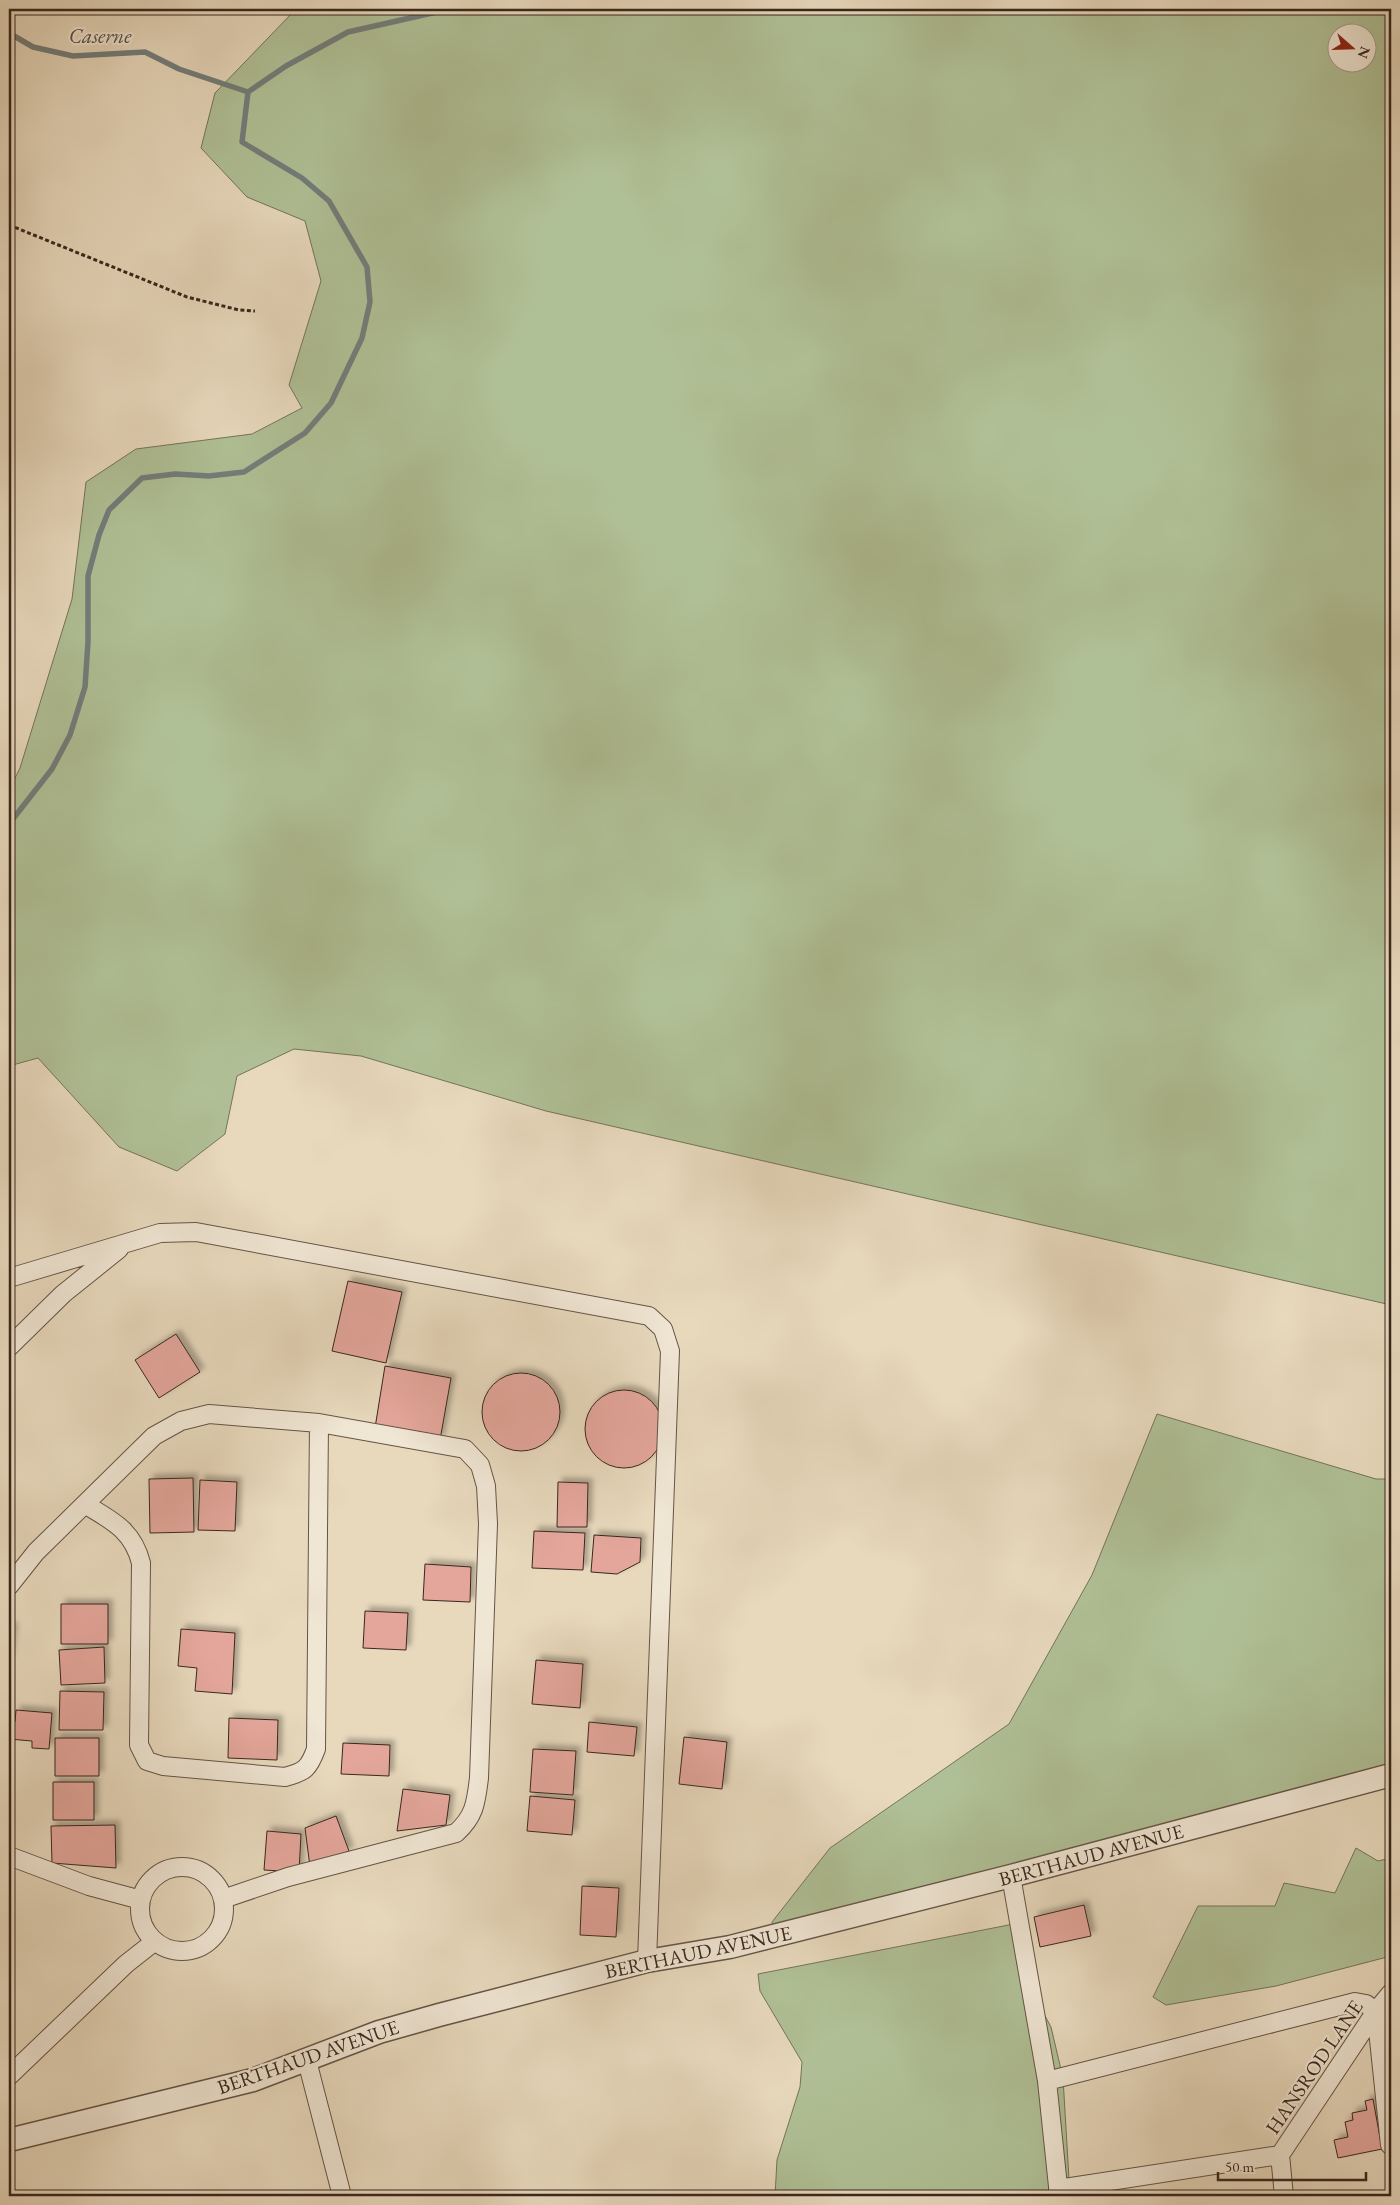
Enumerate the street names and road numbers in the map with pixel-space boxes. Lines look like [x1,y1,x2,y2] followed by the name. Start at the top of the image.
[996,1818,1186,1892] street label: BERTHAUD AVENUE
[602,1920,794,1984] street label: BERTHAUD AVENUE
[1259,1995,1369,2139] street label: HANSROD LANE
[214,2014,402,2100] street label: BERTHAUD AVENUE

